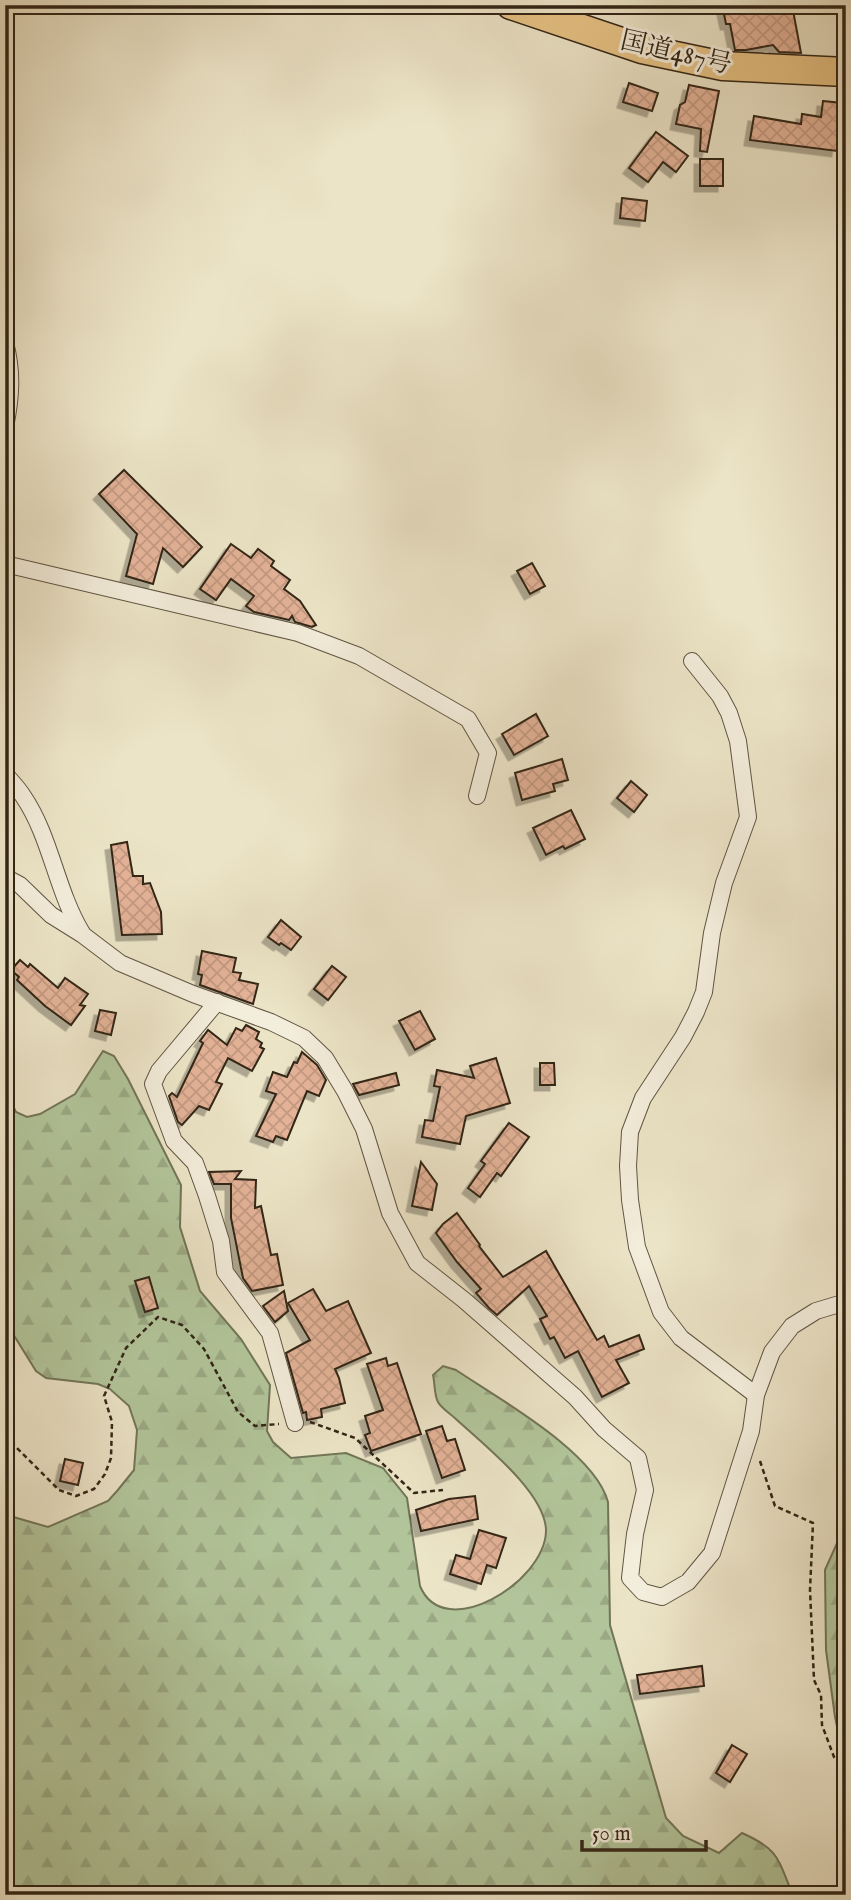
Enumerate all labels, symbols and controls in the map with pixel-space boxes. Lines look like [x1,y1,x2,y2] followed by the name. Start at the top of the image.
[617,24,735,82] street label: 国道487号
[582,1809,706,1853] scale bar
[592,1821,631,1848] text: 50 m

